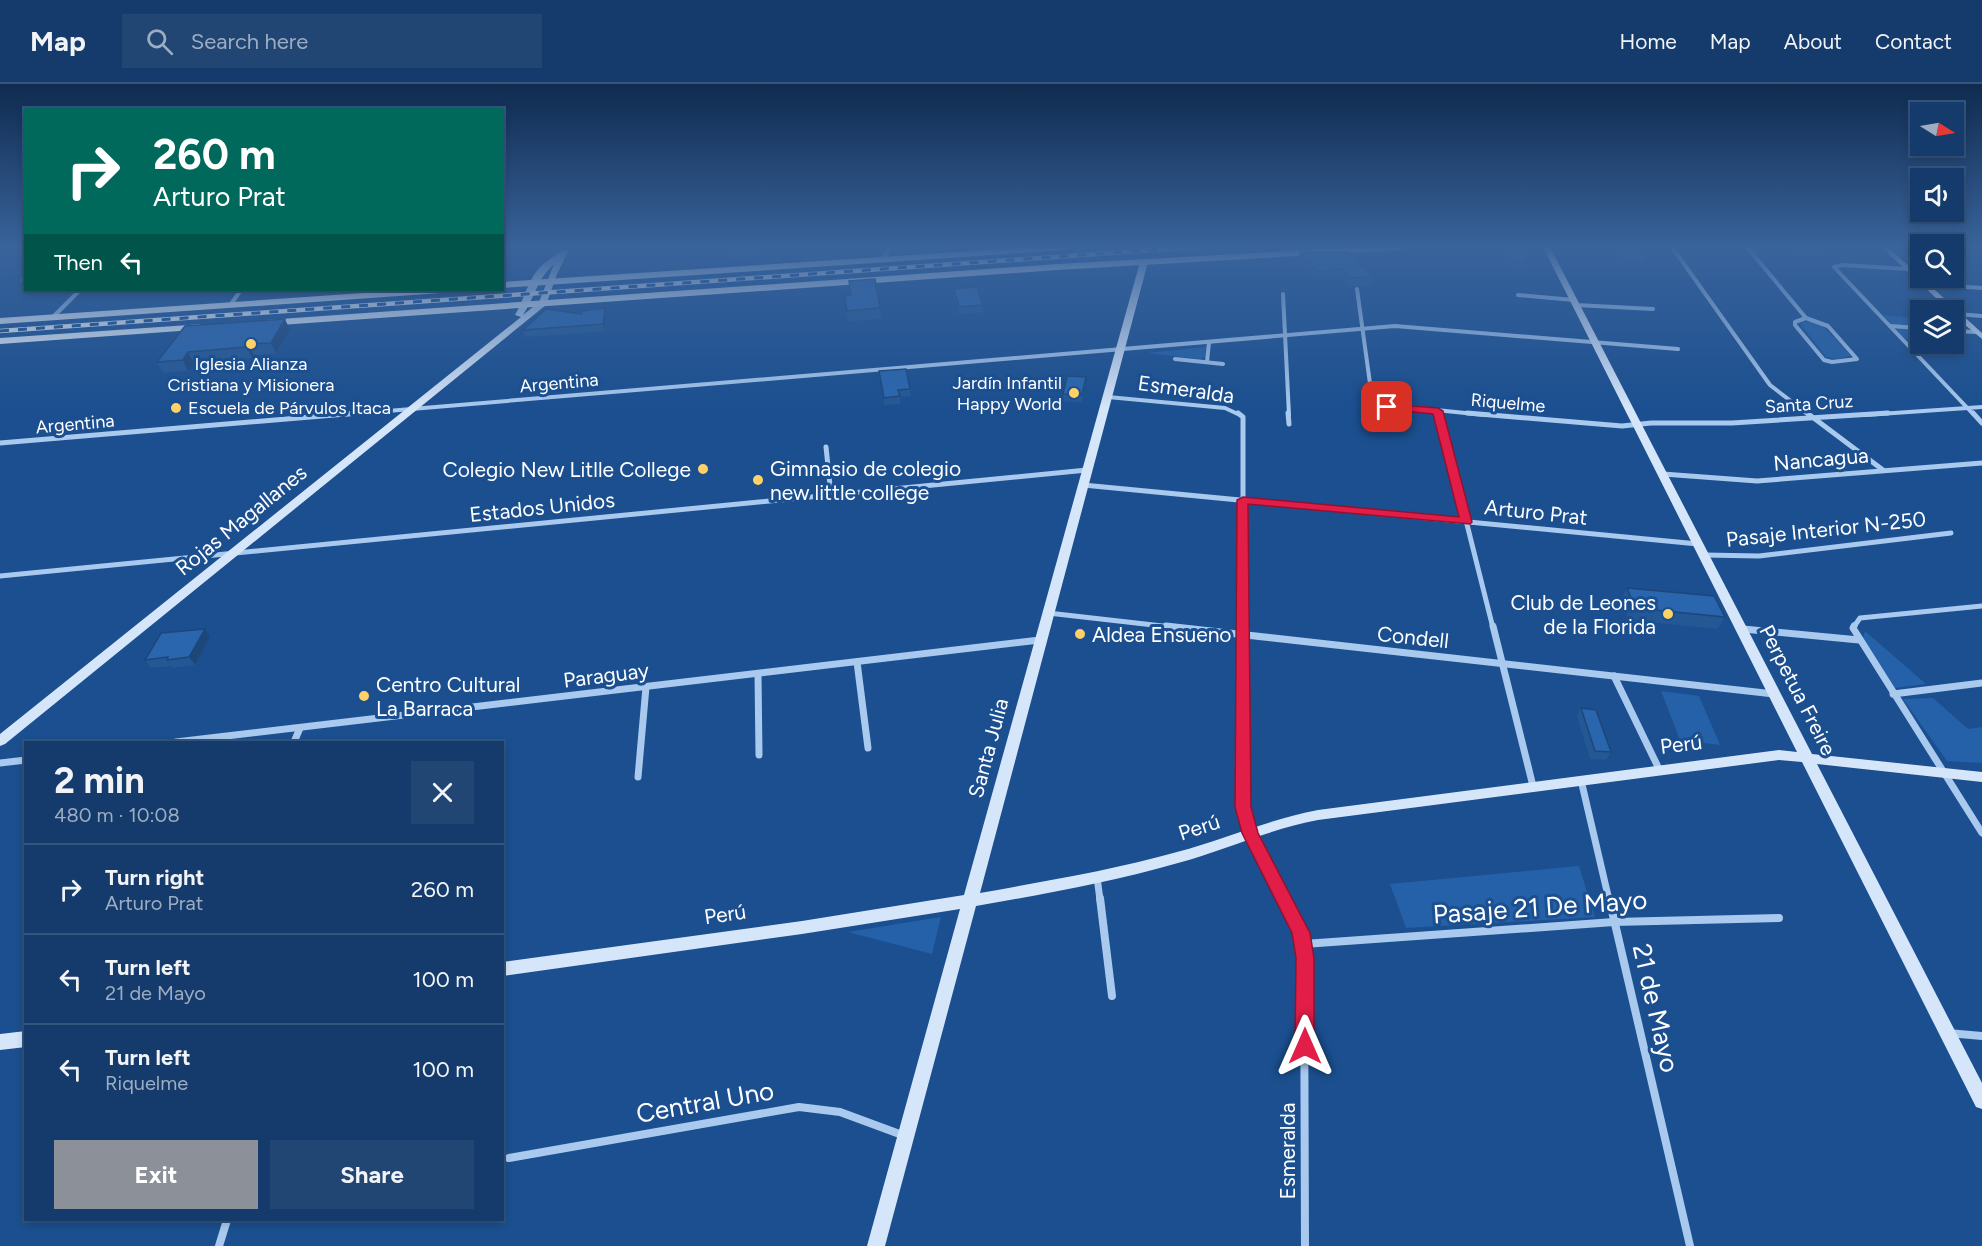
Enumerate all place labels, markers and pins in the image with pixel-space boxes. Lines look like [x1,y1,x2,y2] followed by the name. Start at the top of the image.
[244,337,258,351] marker: Iglesia Alianza Cristiana y Misionera
[168,353,334,396] place label: Iglesia Alianza Cristiana y Misionera
[953,372,1062,415] place label: Jardín Infantil Happy World
[1361,381,1412,432] pin
[1067,386,1081,400] marker: Jardín Infantil Happy World
[188,397,391,419] place label: Escuela de Párvulos Itaca
[169,401,183,415] marker: Escuela de Párvulos Itaca
[770,456,961,505] place label: Gimnasio de colegio new little college
[442,457,691,482] place label: Colegio New Litlle College
[696,462,710,476] marker: Colegio New Litlle College
[751,473,765,487] marker: Gimnasio de colegio new little college
[1511,590,1656,639] place label: Club de Leones de la Florida
[1661,607,1675,621] marker: Club de Leones de la Florida
[1092,622,1232,647] place label: Aldea Ensueno
[1073,627,1087,641] marker: Aldea Ensueno
[376,672,520,721] place label: Centro Cultural La Barraca
[357,689,371,703] marker: Centro Cultural La Barraca

